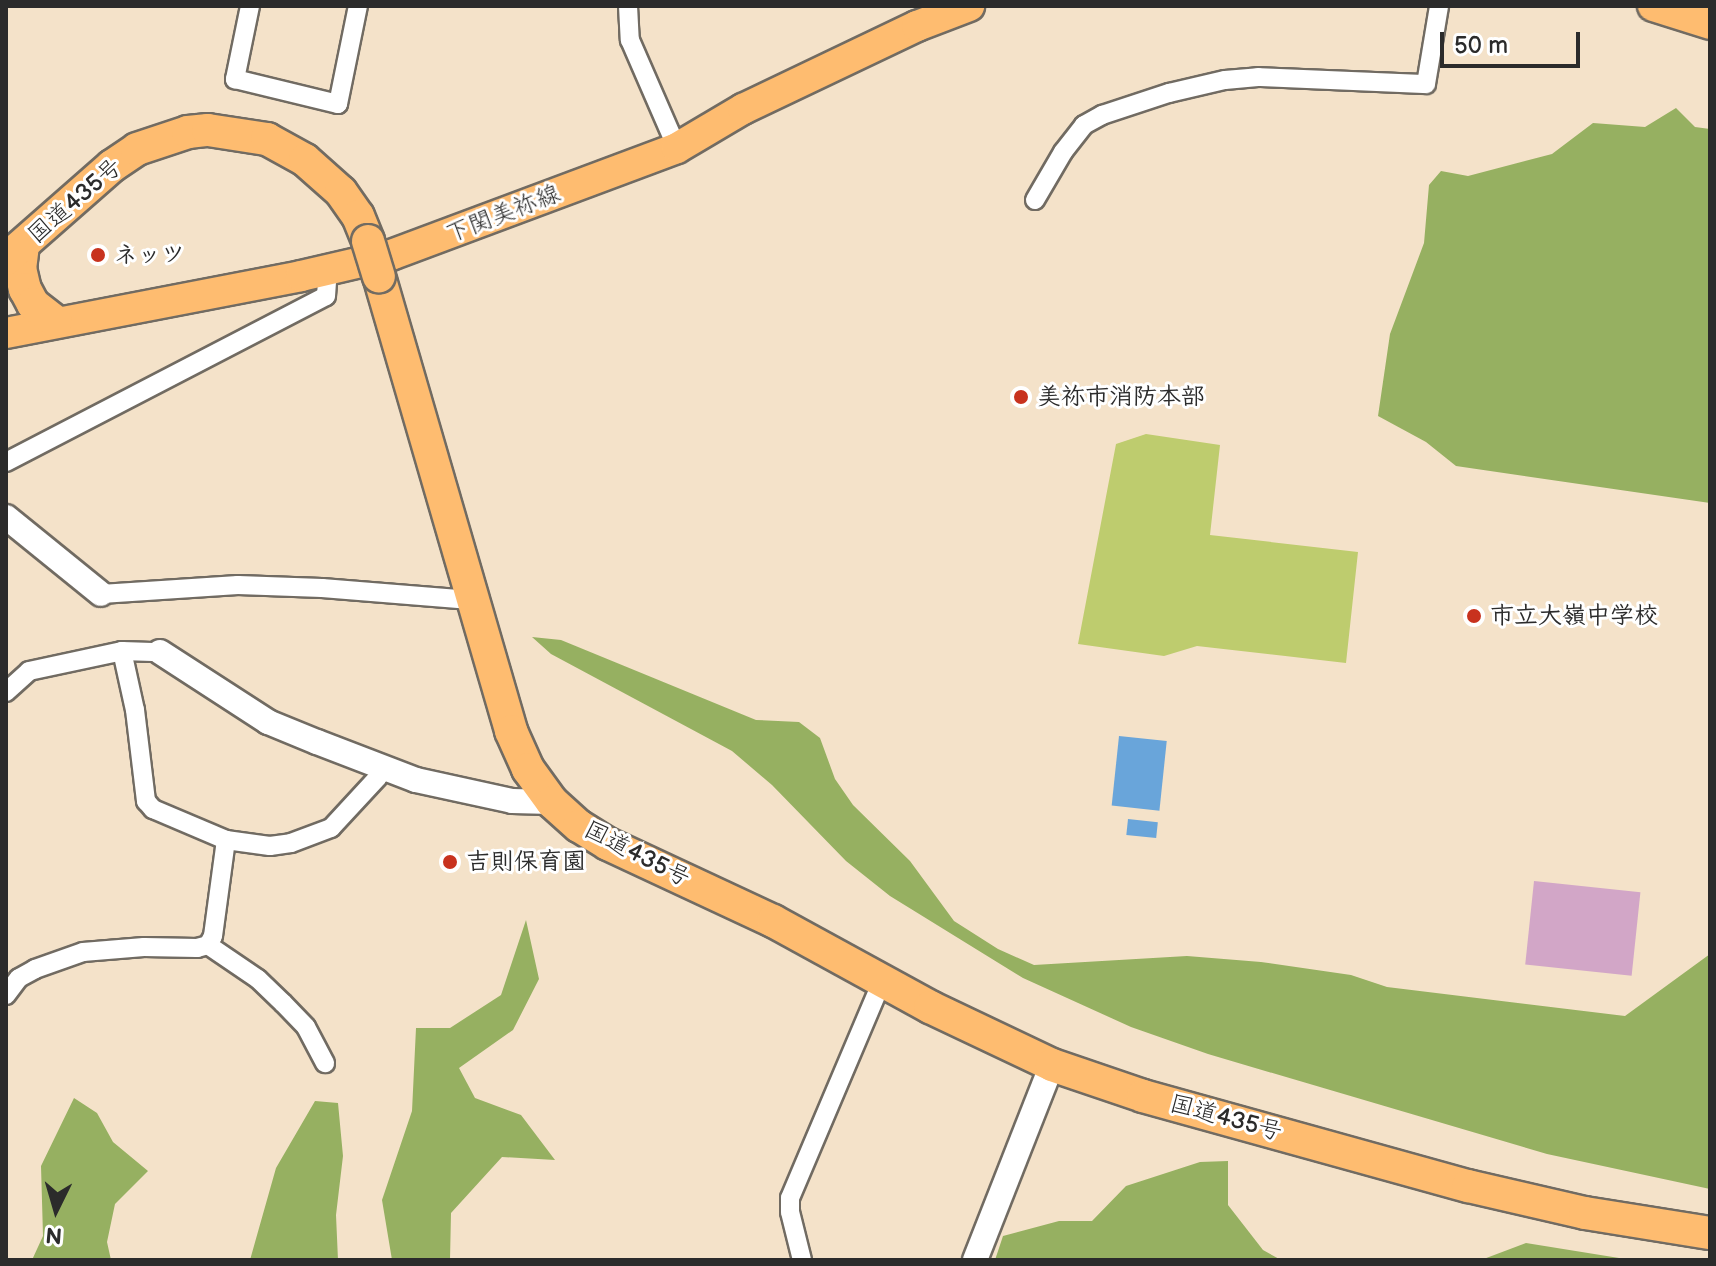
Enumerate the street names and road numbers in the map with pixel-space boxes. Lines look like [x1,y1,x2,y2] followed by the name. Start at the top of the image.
[22,152,128,250] street label: 国道435号
[442,179,564,249] street label: 下関美祢線
[579,815,695,893] street label: 国道435号
[1167,1089,1285,1147] street label: 国道435号

